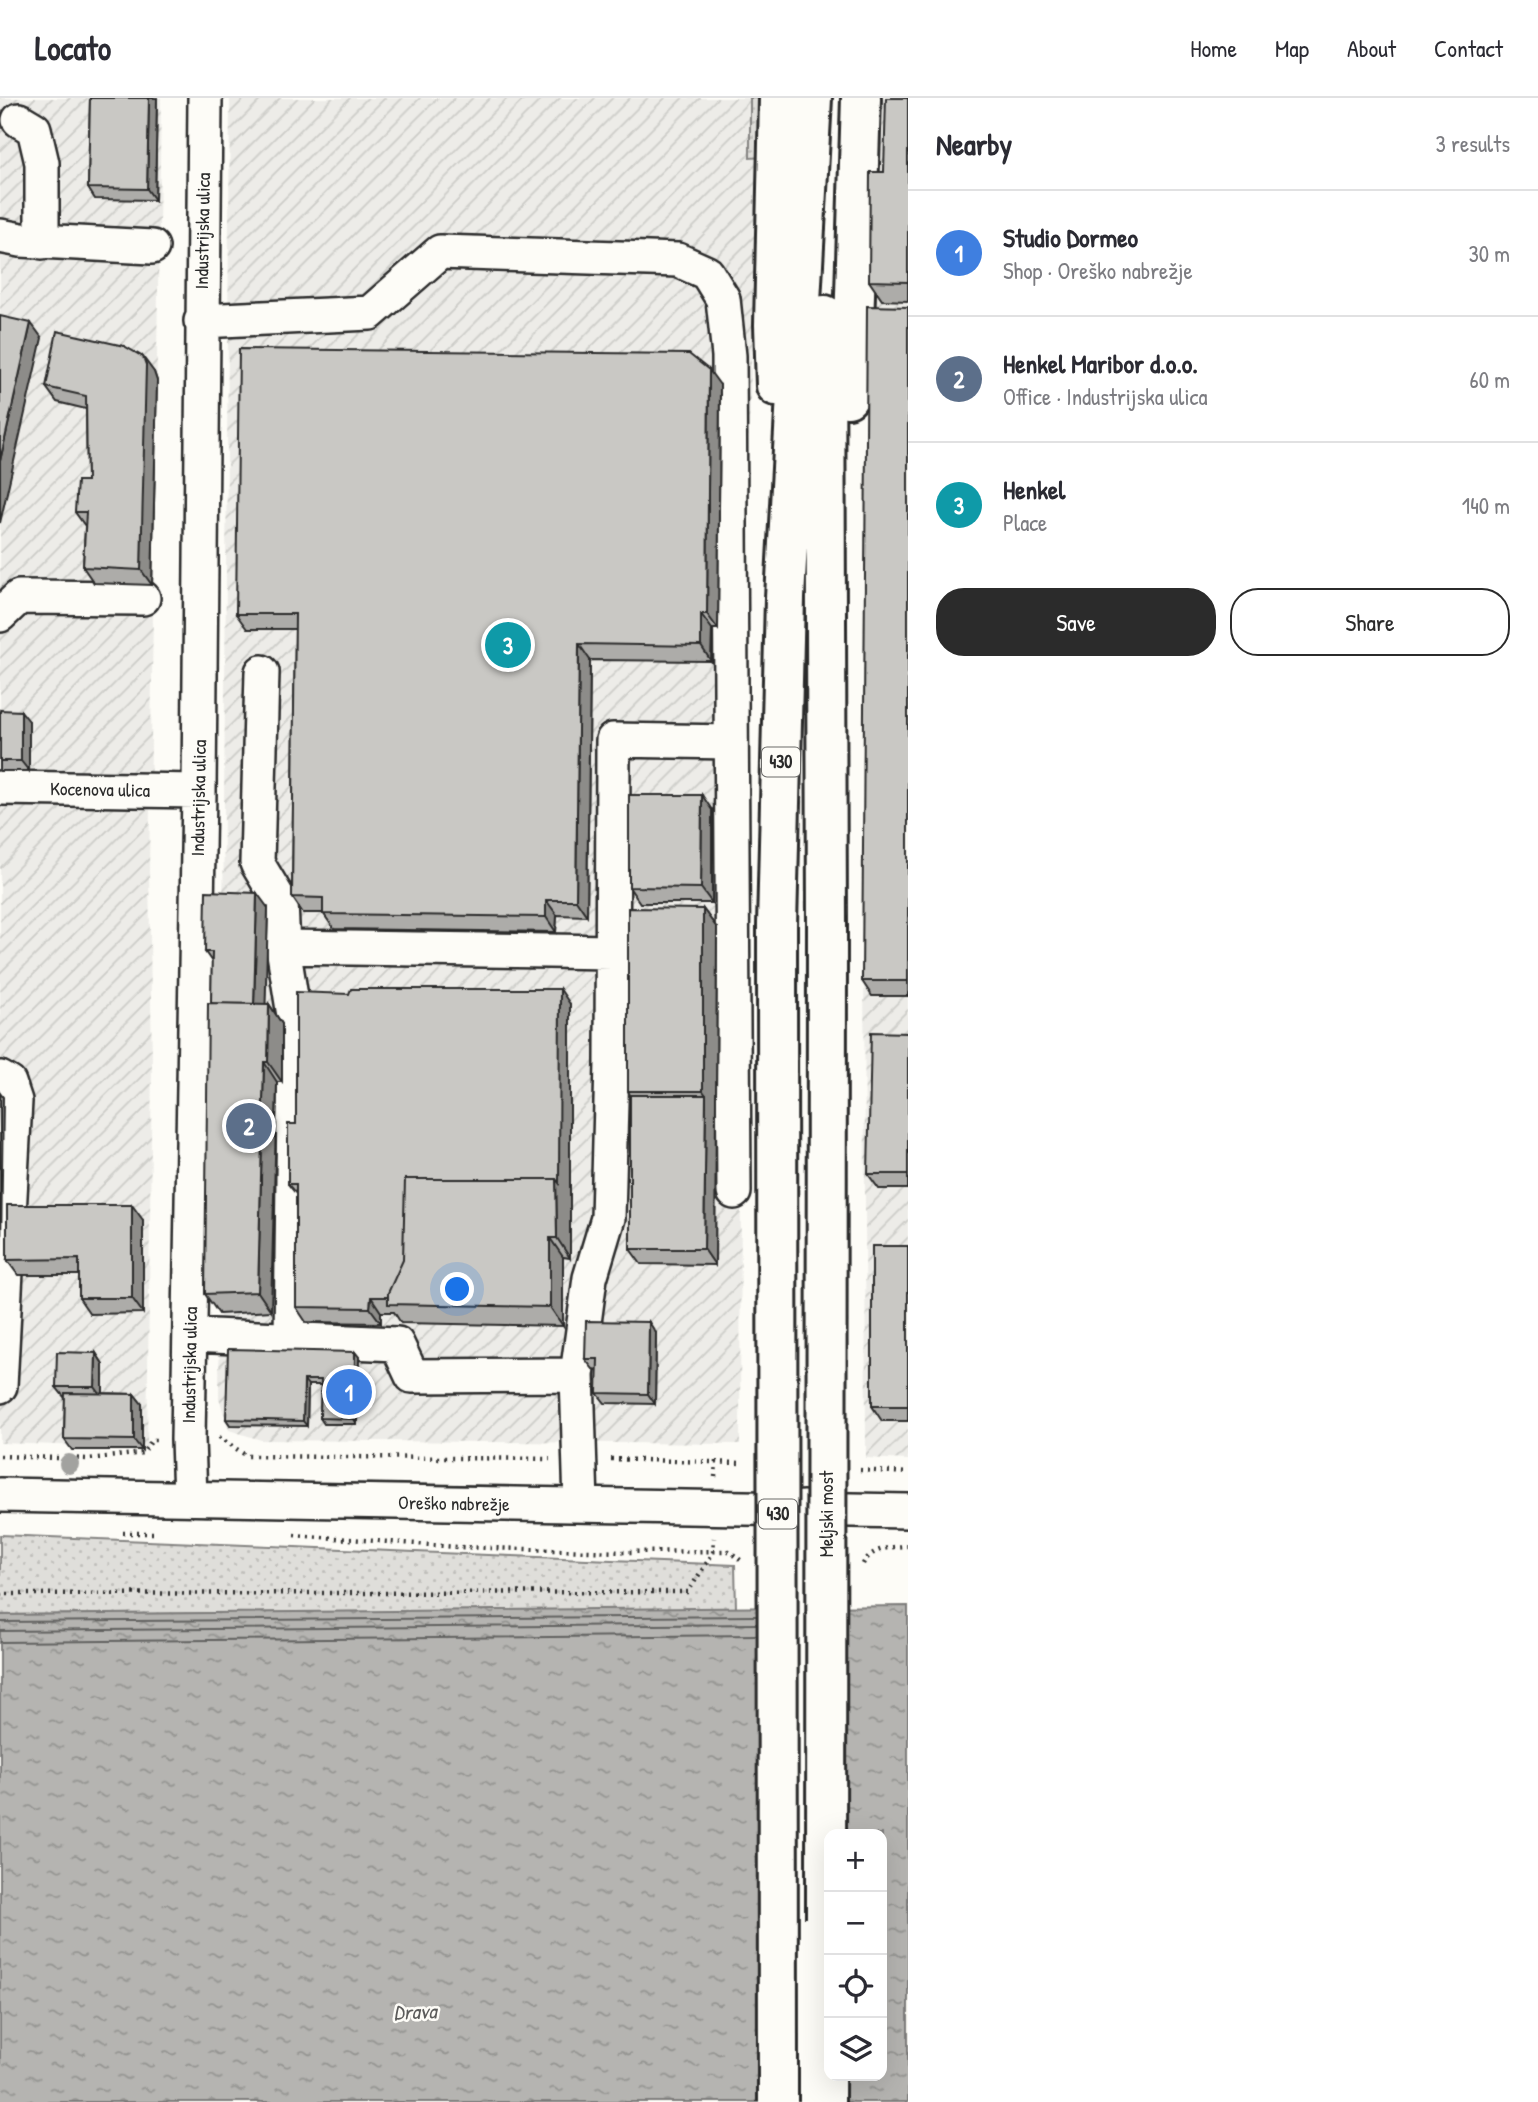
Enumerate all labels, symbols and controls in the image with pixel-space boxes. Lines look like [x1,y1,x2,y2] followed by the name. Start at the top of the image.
[35,26,111,70] text: Locato
[1190,32,1237,64] text: Home
[1275,32,1309,64] text: Map
[1347,32,1396,64] text: About
[1434,32,1503,64] text: Contact
[936,124,1012,164] text: Nearby
[1435,128,1510,159] text: 3 results
[188,172,216,290] street label: Industrijska ulica
[1003,220,1138,255] text: Studio Dormeo
[955,238,963,269] text: 1
[1468,238,1510,269] text: 30 m
[1003,255,1193,286] text: Shop · Oreško nabrežje
[1003,346,1198,381] text: Henkel Maribor d.o.o.
[954,364,964,395] text: 2
[1470,364,1510,395] text: 60 m
[1003,381,1208,412] text: Office · Industrijska ulica
[1003,472,1065,507] text: Henkel
[954,490,964,521] text: 3
[1462,490,1510,521] text: 140 m
[1003,507,1047,538] text: Place
[936,588,1216,656] button: Save
[1230,588,1510,656] button: Share
[485,619,531,671] pin: 3
[184,739,212,857] street label: Industrijska ulica
[762,748,800,776] road number: 430
[50,775,151,803] street label: Kocenova ulica
[226,1100,272,1152] pin: 2
[440,1272,474,1306] your location
[175,1306,203,1424] street label: Industrijska ulica
[326,1366,372,1418] pin: 1
[813,1470,839,1557] street label: Meljski most
[398,1489,510,1517] street label: Oreško nabrežje
[759,1499,797,1528] road number: 430
[824,1829,887,2081] map controls
[824,1829,887,1892] button: +
[824,1892,887,1955] button: −
[824,1955,887,2018] button: locate
[393,1996,440,2027] water label: Drava
[824,2018,887,2081] button: layers

